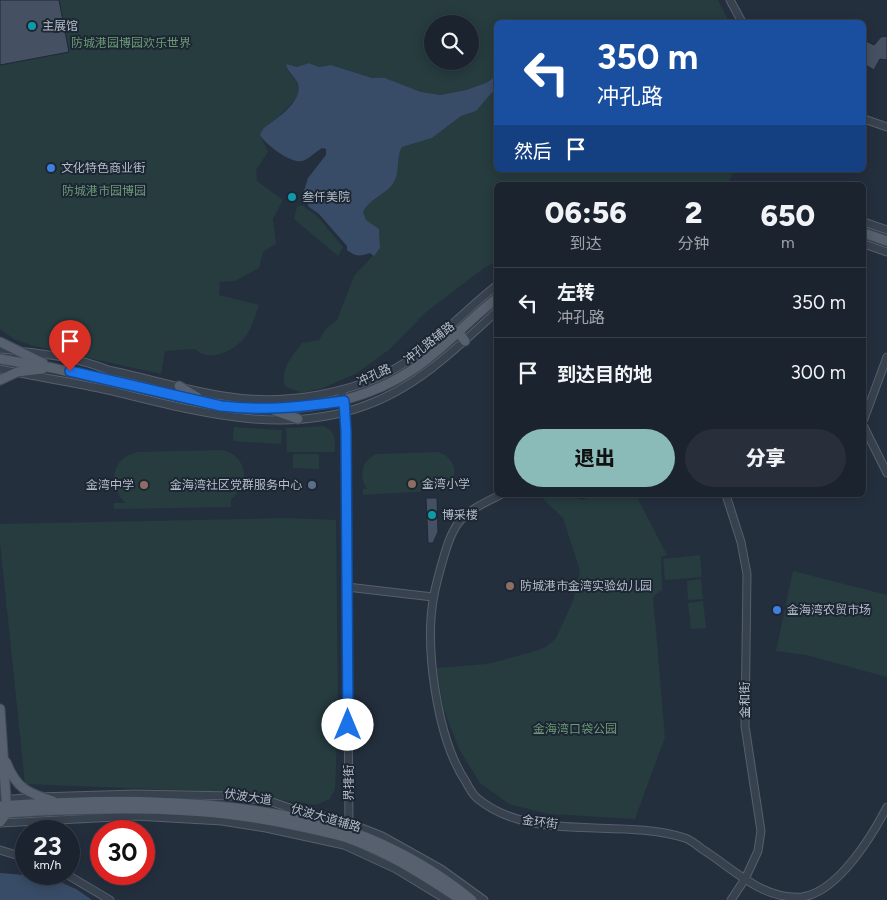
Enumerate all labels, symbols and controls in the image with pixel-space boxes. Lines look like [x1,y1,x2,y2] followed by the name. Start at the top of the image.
[424,15,479,70] map controls
[424,15,479,70] button: search
[42,19,78,33] place label: 主展馆
[26,20,38,32] marker: 主展馆
[71,36,191,50] park label: 防城港园博园欢乐世界
[597,36,698,78] text: 350 m
[514,40,579,105] icon: left
[597,83,663,110] text: 冲孔路
[562,135,590,163] icon: arrive
[514,140,552,163] text: 然后
[61,161,145,175] place label: 文化特色商业街
[45,162,57,174] marker: 文化特色商业街
[62,184,146,198] park label: 防城港市园博园
[302,190,350,204] place label: 叁仟美院
[286,191,298,203] marker: 叁仟美院
[545,194,627,231] text: 06:56
[685,194,702,231] text: 2
[760,197,815,234] text: 650
[781,233,795,252] text: m
[570,234,602,253] text: 到达
[678,234,710,253] text: 分钟
[557,281,595,304] text: 左转
[514,289,542,317] icon: left
[792,291,846,314] text: 350 m
[557,308,605,327] text: 冲孔路
[401,319,457,367] street label: 冲孔路辅路
[49,320,91,371] pin
[56,327,84,355] icon: arrive
[514,359,542,387] icon: arrive
[355,361,393,389] street label: 冲孔路
[790,361,846,384] text: 300 m
[557,363,652,386] text: 到达目的地
[514,429,675,487] button: 退出
[685,429,846,487] button: 分享
[422,477,470,491] place label: 金湾小学
[86,478,134,492] place label: 金湾中学
[170,478,302,492] place label: 金海湾社区党群服务中心
[406,478,418,490] marker: 金湾小学
[138,479,150,491] marker: 金湾中学
[306,479,318,491] marker: 金海湾社区党群服务中心
[442,508,478,522] place label: 博采楼
[426,509,438,521] marker: 博采楼
[520,579,652,593] place label: 防城港市金湾实验幼儿园
[504,580,516,592] marker: 防城港市金湾实验幼儿园
[787,603,871,617] place label: 金海湾农贸市场
[771,604,783,616] marker: 金海湾农贸市场
[738,682,752,718] street label: 金和街
[321,698,373,750] position arrow
[533,722,617,736] park label: 金海湾口袋公园
[342,765,356,801] street label: 界排街
[223,787,273,807] street label: 伏波大道
[289,801,363,835] street label: 伏波大道辅路
[521,813,559,831] street label: 金环街
[90,820,155,885] speed limit sign: 30
[33,831,62,861] text: 23
[34,858,61,872] text: km/h

